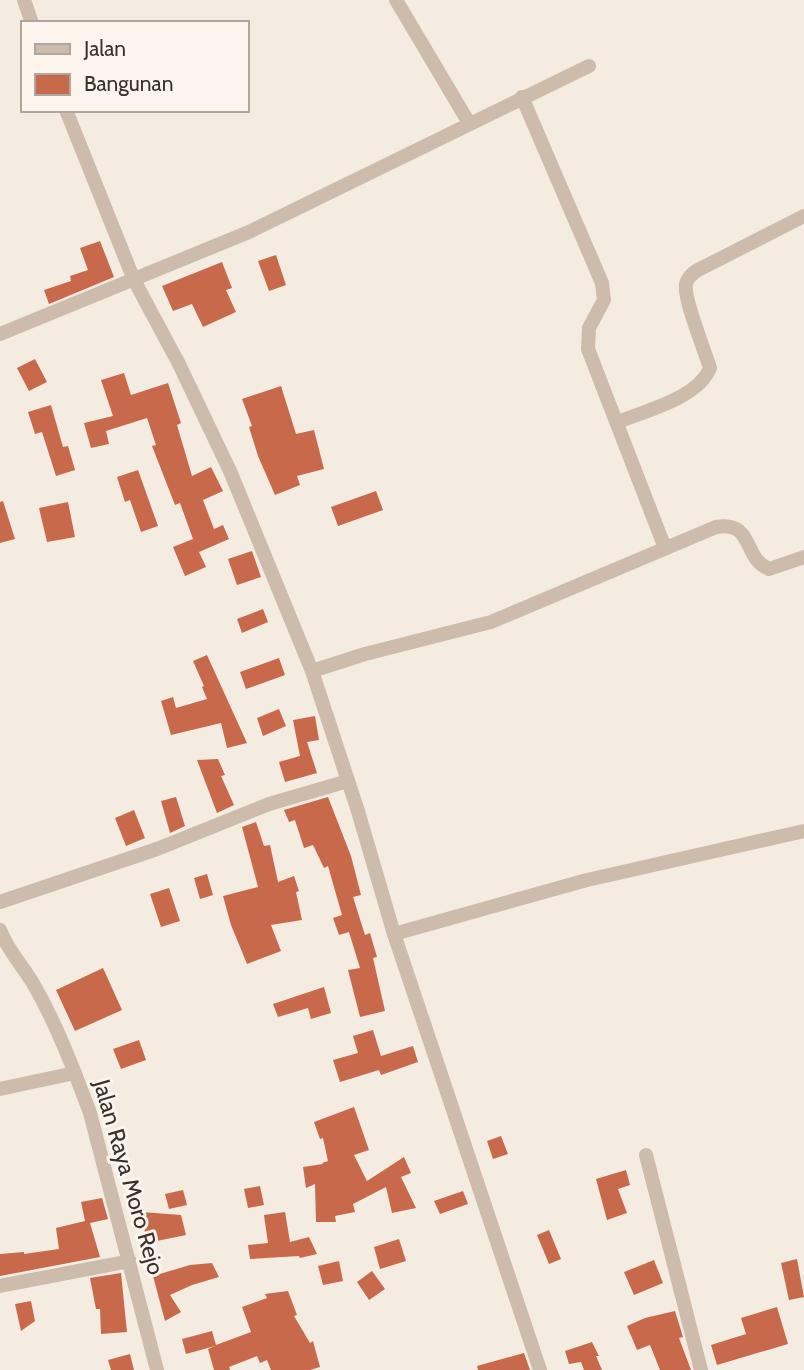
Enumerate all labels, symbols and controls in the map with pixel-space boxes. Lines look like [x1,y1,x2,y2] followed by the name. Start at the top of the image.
[21,21,248,112] legend
[83,36,126,61] text: Jalan
[84,71,173,96] text: Bangunan
[87,1075,170,1278] street label: Jalan Raya Moro Rejo

